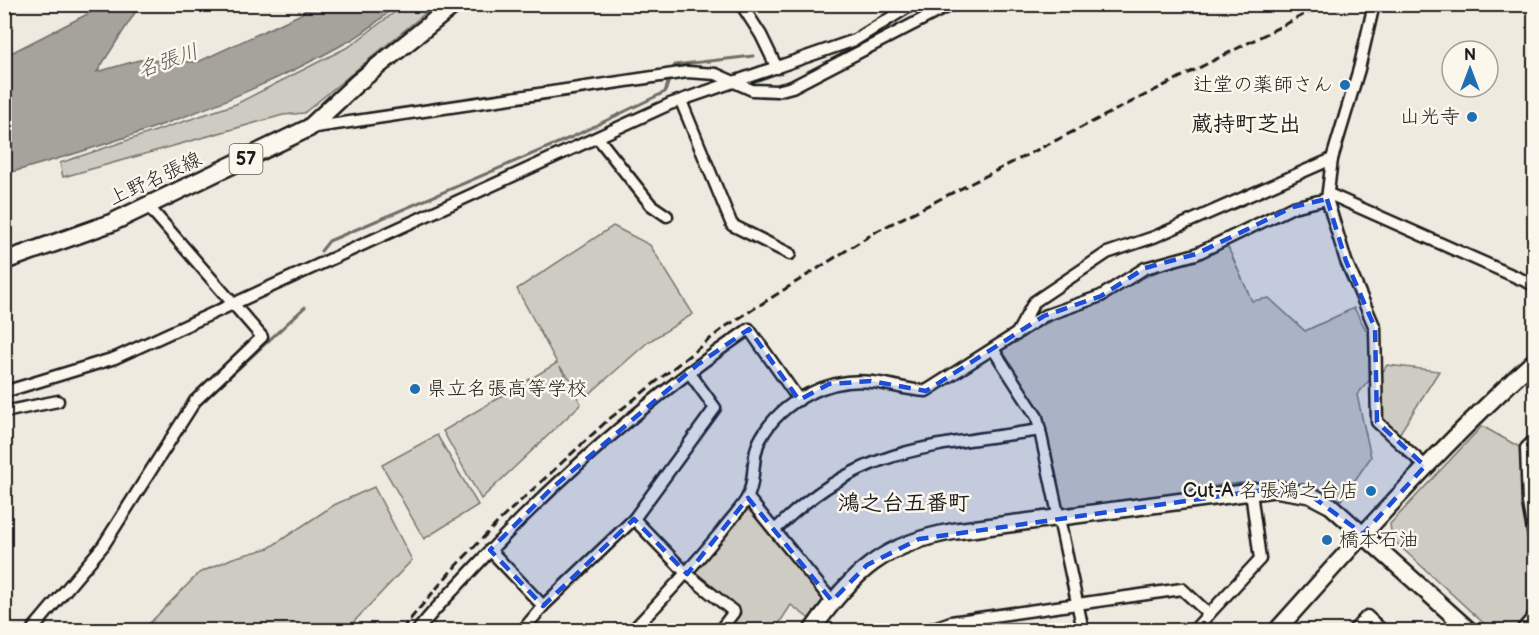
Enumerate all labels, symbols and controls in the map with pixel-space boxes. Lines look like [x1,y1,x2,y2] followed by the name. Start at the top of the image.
[134,39,202,83] water label: 名張川
[1440,39,1500,99] north arrow
[1464,46,1476,65] text: N
[1193,73,1333,97] place label: 辻堂の薬師さん
[1338,78,1352,92] marker: 辻堂の薬師さん
[1400,105,1460,129] place label: 山光寺
[1465,110,1479,124] marker: 山光寺
[1191,111,1301,138] district label: 蔵持町芝出
[230,144,262,174] road number: 57
[105,147,205,211] street label: 上野名張線
[427,377,587,401] place label: 県立名張高等学校
[408,382,422,396] marker: 県立名張高等学校
[1183,479,1359,503] place label: Cut-A 名張鴻之台店
[1364,484,1378,498] marker: Cut-A 名張鴻之台店
[838,490,970,517] district label: 鴻之台五番町
[1339,528,1419,552] place label: 橋本石油
[1320,533,1334,547] marker: 橋本石油

